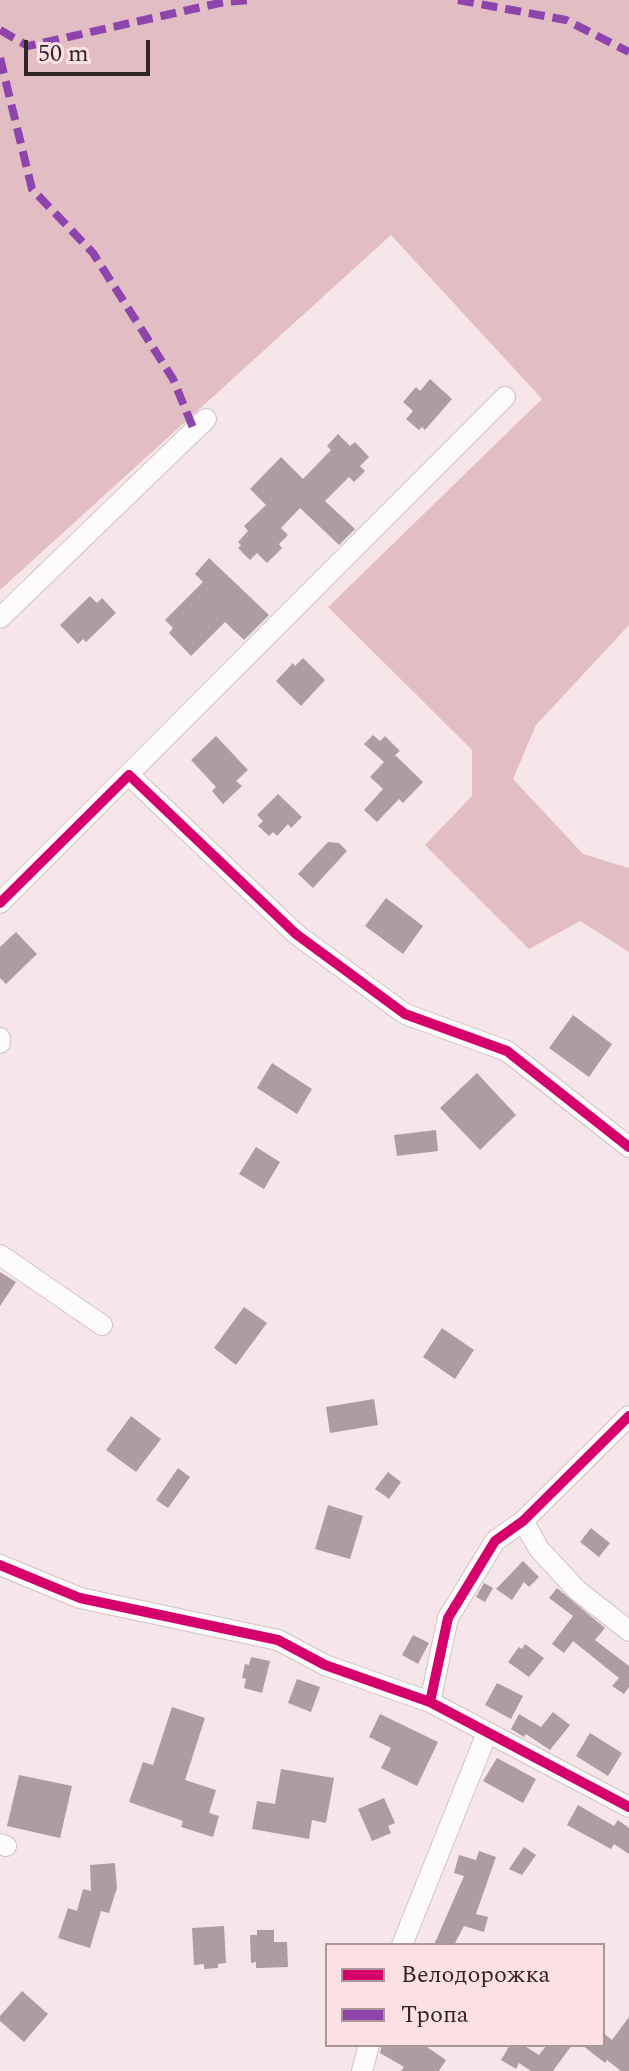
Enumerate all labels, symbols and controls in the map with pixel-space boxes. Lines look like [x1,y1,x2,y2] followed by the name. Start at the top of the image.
[28,24,154,74] scale bar
[38,36,89,72] text: 50 m
[325,1943,605,2047] legend
[401,1957,550,1993] text: Велодорожка
[401,1997,469,2033] text: Тропа

